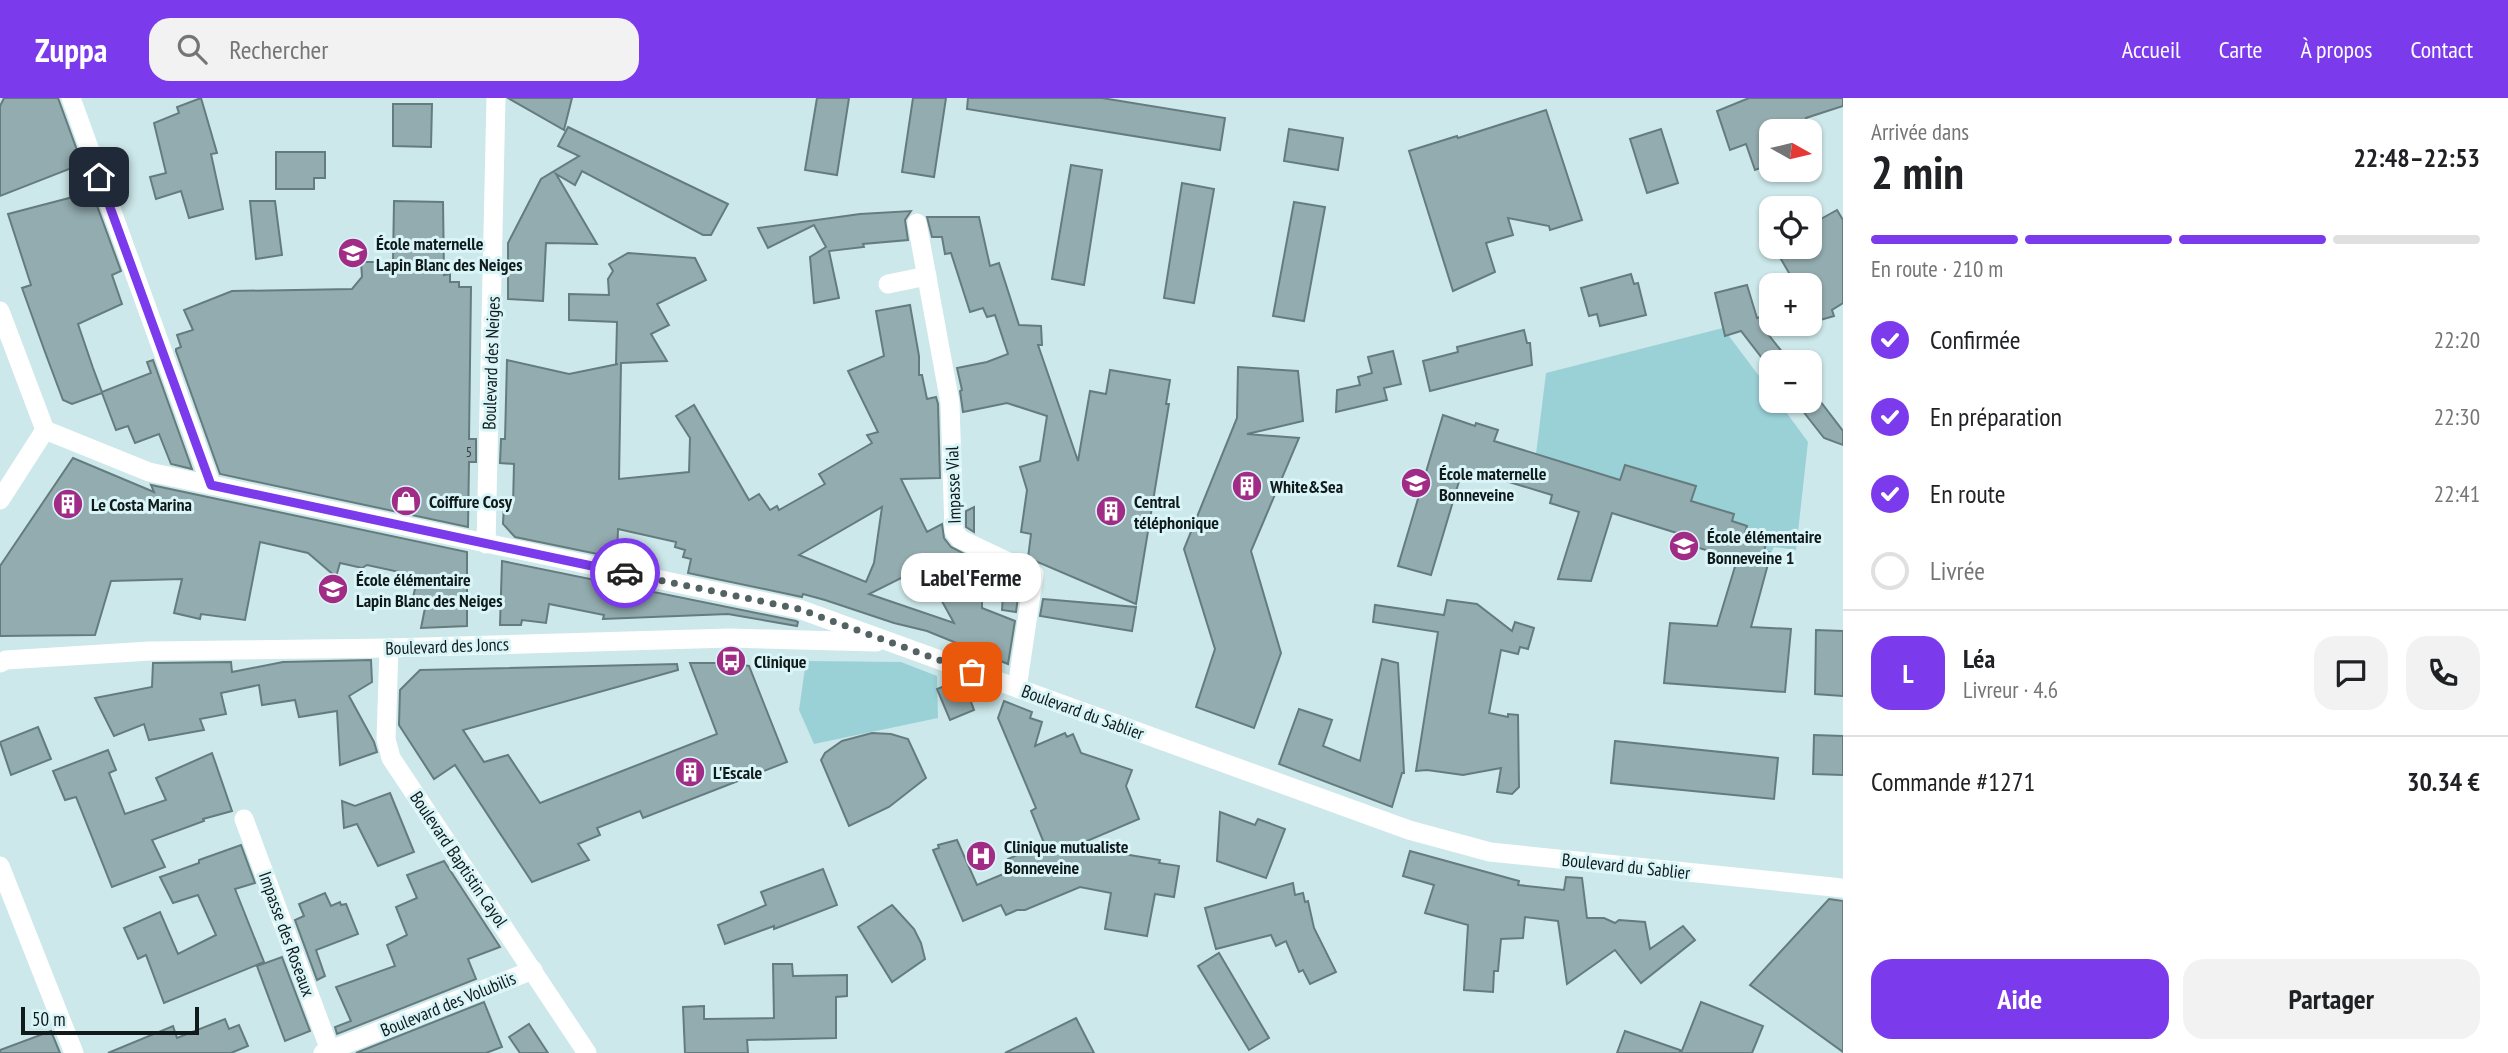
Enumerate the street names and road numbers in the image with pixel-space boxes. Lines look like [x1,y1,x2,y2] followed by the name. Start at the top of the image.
[477,296,505,430] street label: Boulevard des Neiges
[940,445,966,524] street label: Impasse Vial
[385,632,509,660] street label: Boulevard des Joncs
[1019,679,1147,745] street label: Boulevard du Sablier
[405,787,513,932] street label: Boulevard Baptistin Cayol
[1561,848,1691,884] street label: Boulevard du Sablier
[254,868,320,1000] street label: Impasse des Roseaux
[377,966,519,1042] street label: Boulevard des Volubilis

